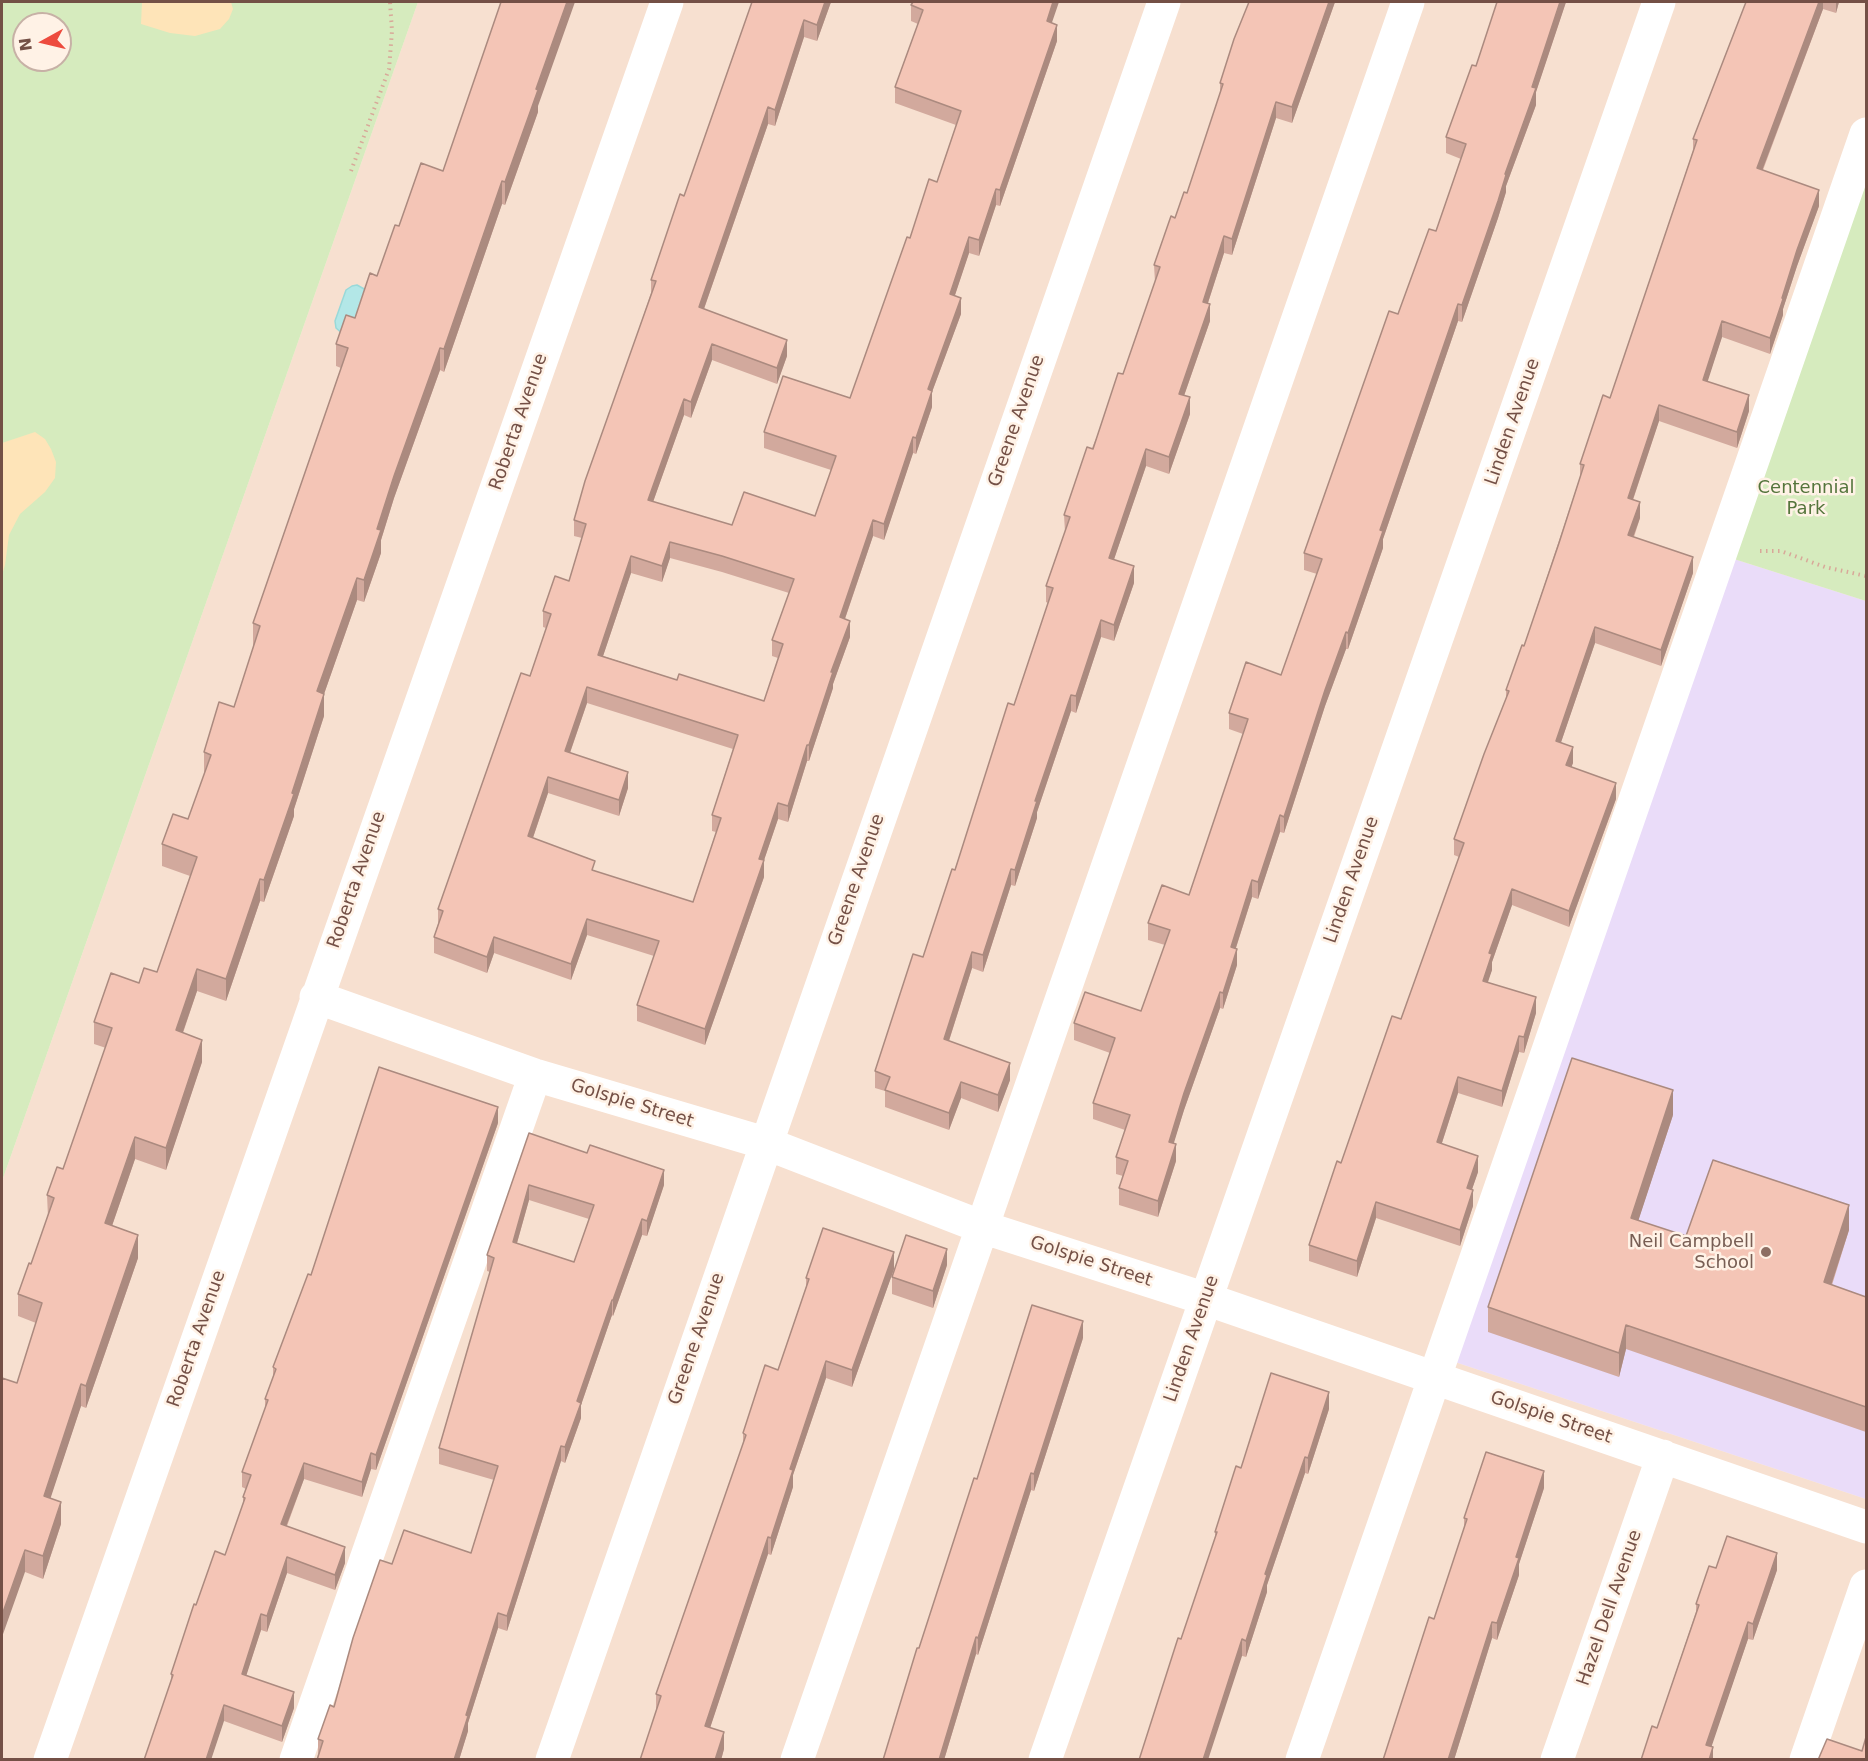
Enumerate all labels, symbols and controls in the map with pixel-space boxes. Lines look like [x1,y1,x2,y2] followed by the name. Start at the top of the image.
[12,12,72,72] north arrow
[15,36,36,52] text: N
[485,351,553,493] street label: Roberta Avenue
[984,352,1050,490] street label: Greene Avenue
[1481,356,1545,488] street label: Linden Avenue
[1757,477,1855,520] park label: Centennial Park
[323,809,391,951] street label: Roberta Avenue
[824,811,890,949] street label: Greene Avenue
[1320,814,1384,946] street label: Linden Avenue
[568,1075,696,1133] street label: Golspie Street
[1629,1231,1754,1274] place label: Neil Campbell School
[1027,1232,1155,1292] street label: Golspie Street
[1759,1245,1773,1259] marker: Neil Campbell School
[163,1268,231,1410] street label: Roberta Avenue
[664,1270,730,1408] street label: Greene Avenue
[1160,1273,1224,1405] street label: Linden Avenue
[1487,1387,1615,1449] street label: Golspie Street
[1573,1527,1647,1689] street label: Hazel Dell Avenue

